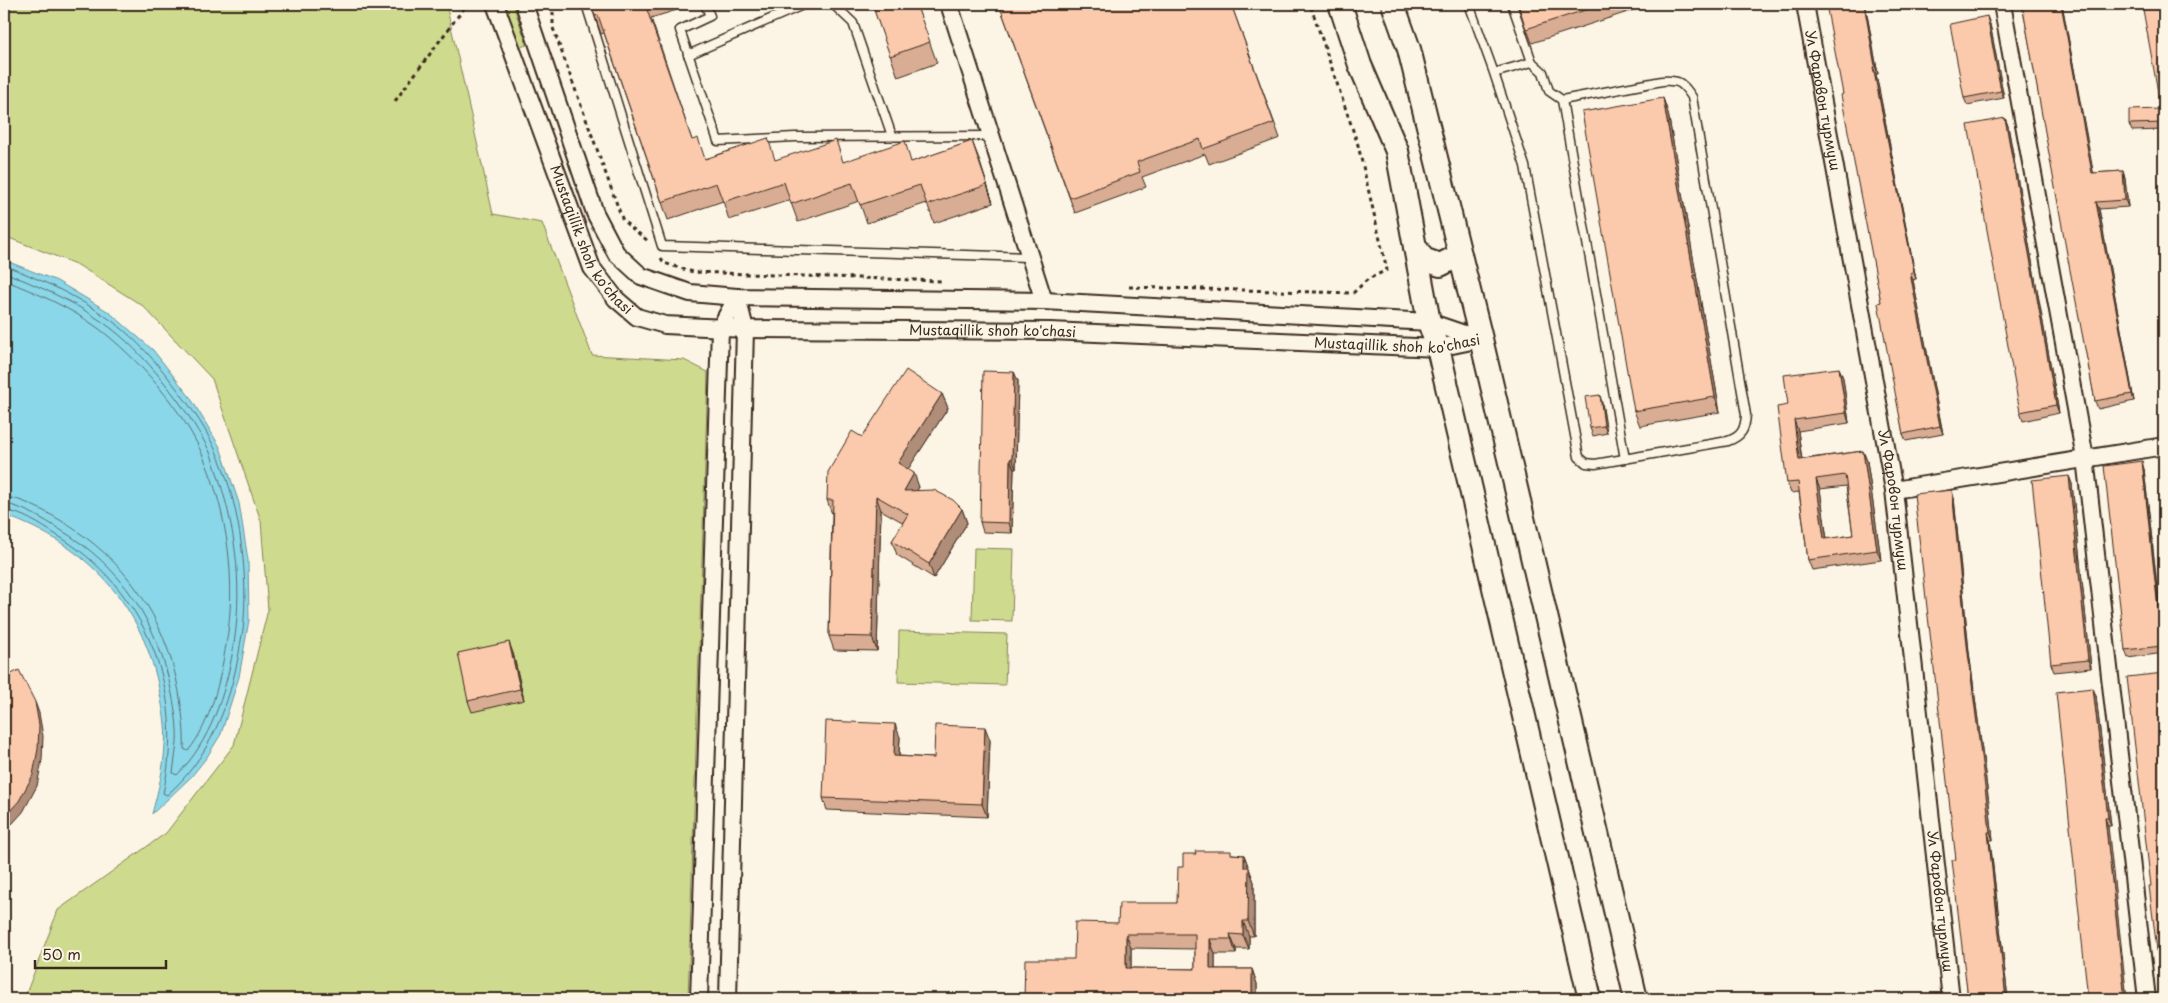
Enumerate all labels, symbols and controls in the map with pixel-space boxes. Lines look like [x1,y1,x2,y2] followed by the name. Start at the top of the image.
[1800,28,1846,172] street label: Ул Фаровон турмуш
[545,162,638,319] street label: Mustaqillik shoh ko'chasi
[909,319,1077,342] street label: Mustaqillik shoh ko'chasi
[1313,328,1482,358] street label: Mustaqillik shoh ko'chasi
[1873,428,1914,572] street label: Ул Фаровон турмуш
[1922,829,1959,973] street label: Ул Фаровон турмуш
[35,938,166,970] scale bar
[42,942,81,965] text: 50 m

